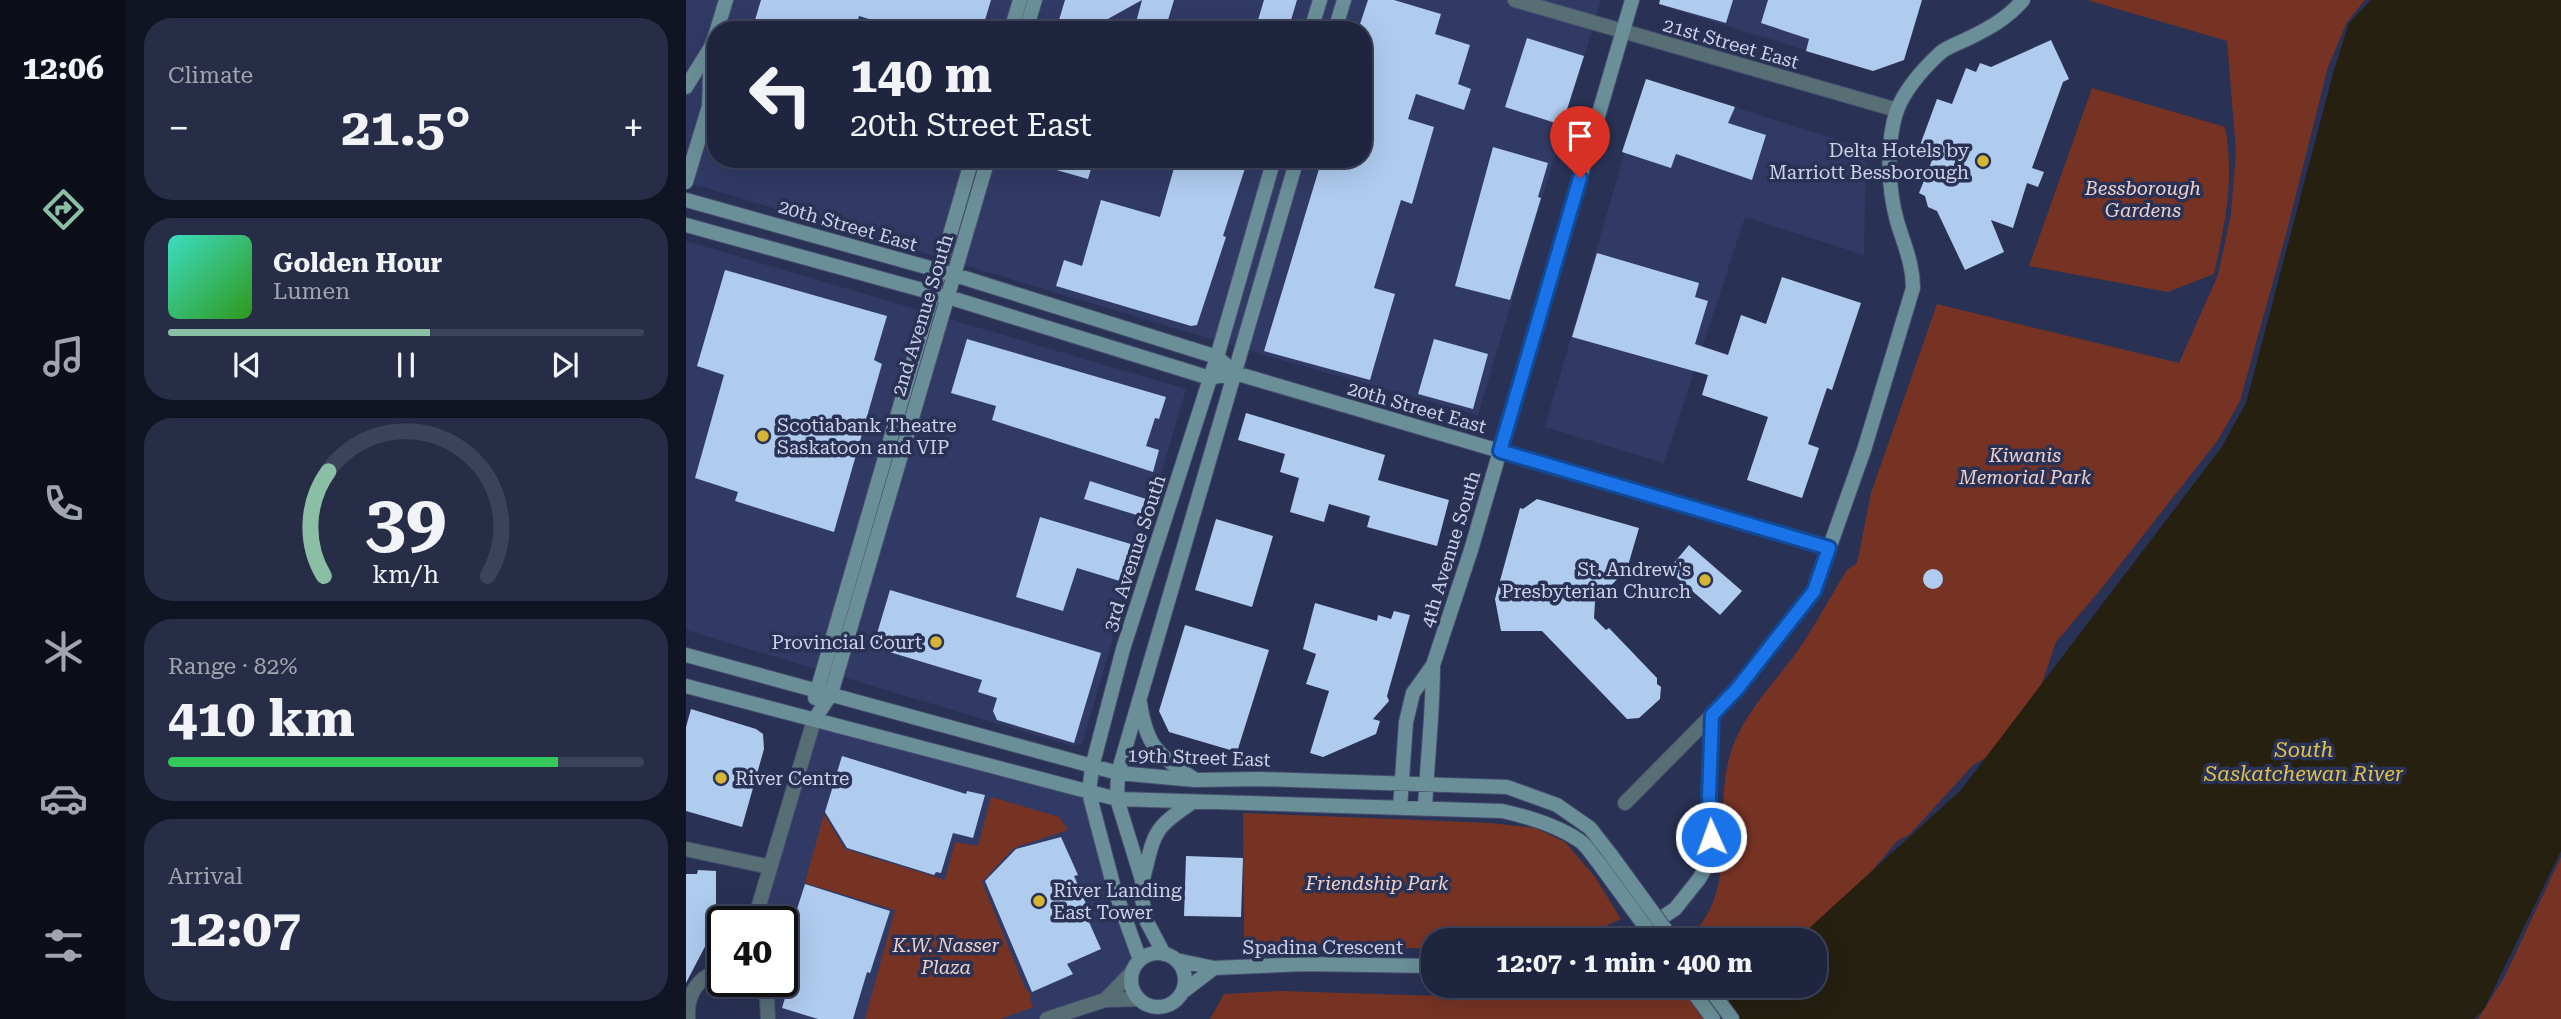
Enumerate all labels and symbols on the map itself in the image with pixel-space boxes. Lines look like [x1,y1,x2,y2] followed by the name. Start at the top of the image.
[1660,13,1801,74] street label: 21st Street East
[1550,106,1610,178] pin
[1769,139,1970,184] place label: Delta Hotels by Marriott Bessborough
[1975,153,1991,169] marker: Delta Hotels by Marriott Bessborough
[2084,177,2201,222] park label: Bessborough Gardens
[776,195,920,256] street label: 20th Street East
[887,232,958,399] street label: 2nd Avenue South
[1345,377,1489,438] street label: 20th Street East
[777,414,957,459] place label: Scotiabank Theatre Saskatoon and VIP
[755,428,771,444] marker: Scotiabank Theatre Saskatoon and VIP
[1958,444,2092,489] park label: Kiwanis Memorial Park
[1416,468,1485,630] street label: 4th Avenue South
[1098,472,1171,634] street label: 3rd Avenue South
[1501,558,1691,603] place label: St. Andrew's Presbyterian Church
[1697,572,1713,588] marker: St. Andrew's Presbyterian Church
[771,631,922,654] place label: Provincial Court
[928,634,944,650] marker: Provincial Court
[2203,738,2404,786] water label: South Saskatchewan River
[1127,744,1271,771] street label: 19th Street East
[735,767,849,790] place label: River Centre
[713,770,729,786] marker: River Centre
[1674,800,1748,874] position arrow
[1305,872,1449,895] park label: Friendship Park
[1053,879,1182,924] place label: River Landing East Tower
[1031,893,1047,909] marker: River Landing East Tower
[707,906,798,997] speed limit sign: 40
[892,934,999,979] park label: K.W. Nasser Plaza
[1243,936,1403,959] street label: Spadina Crescent

